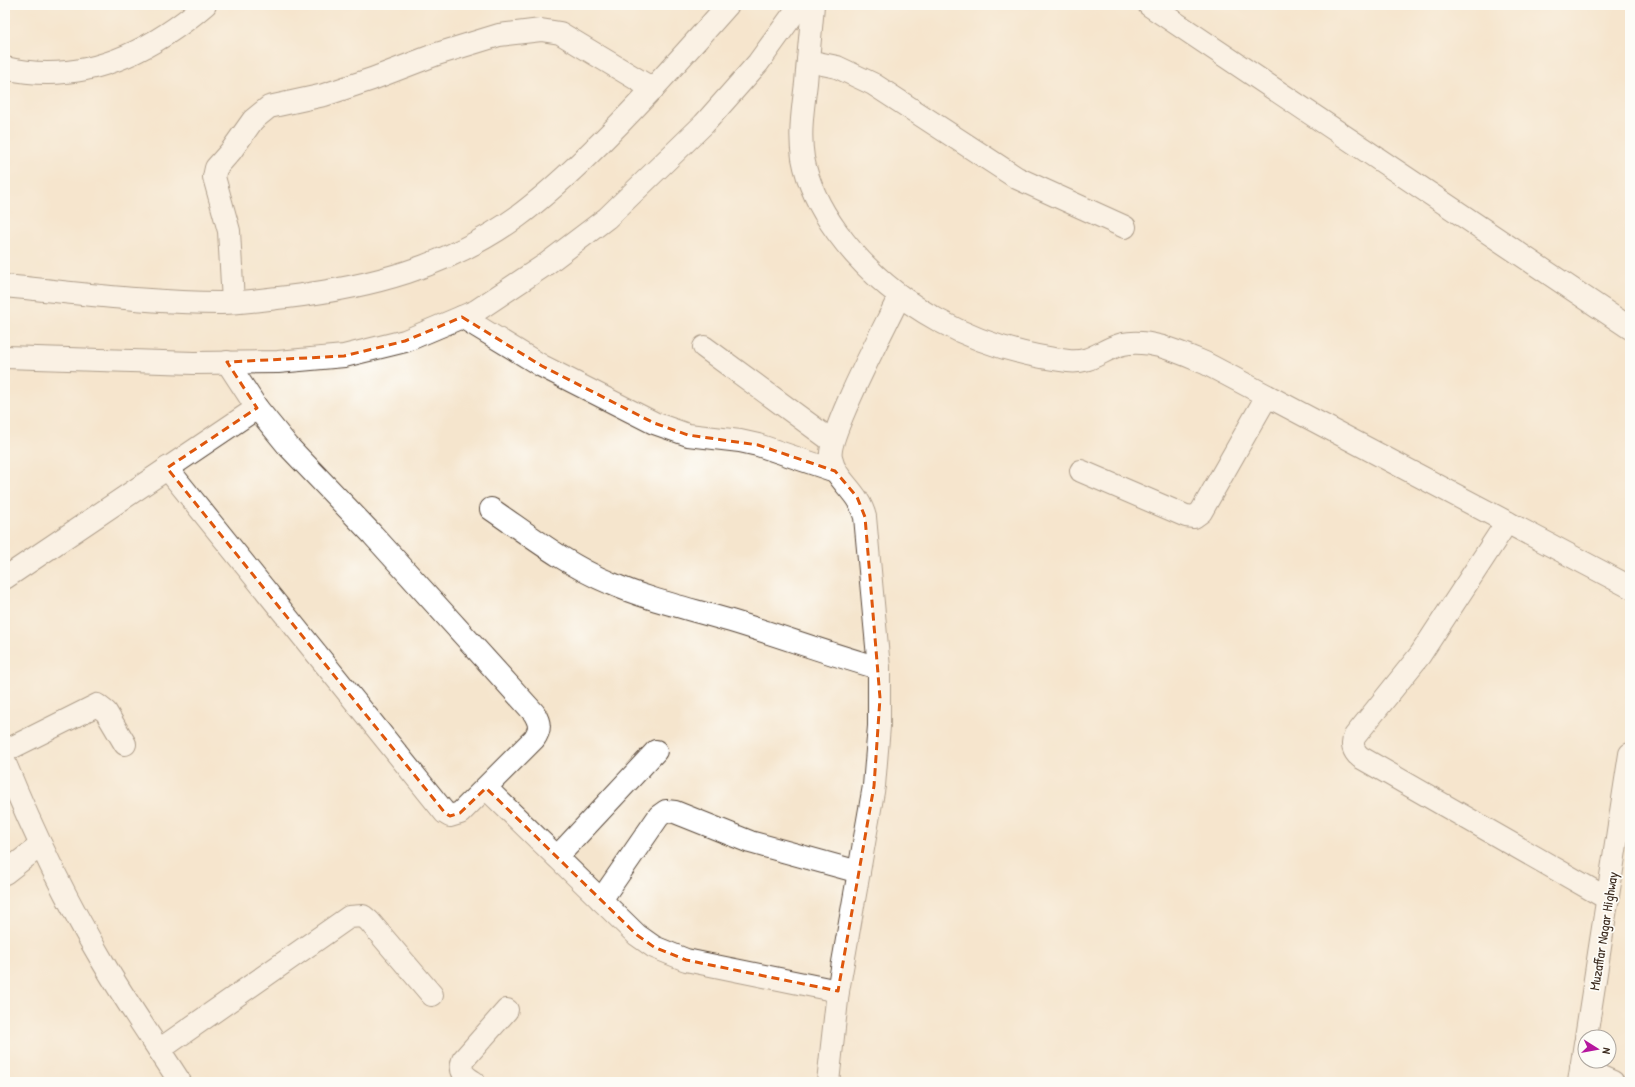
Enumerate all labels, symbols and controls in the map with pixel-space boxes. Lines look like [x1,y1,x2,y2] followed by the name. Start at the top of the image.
[1584,870,1623,992] street label: Muzaffar Nagar Highway
[1577,1029,1617,1069] north arrow
[1599,1047,1614,1055] text: N

